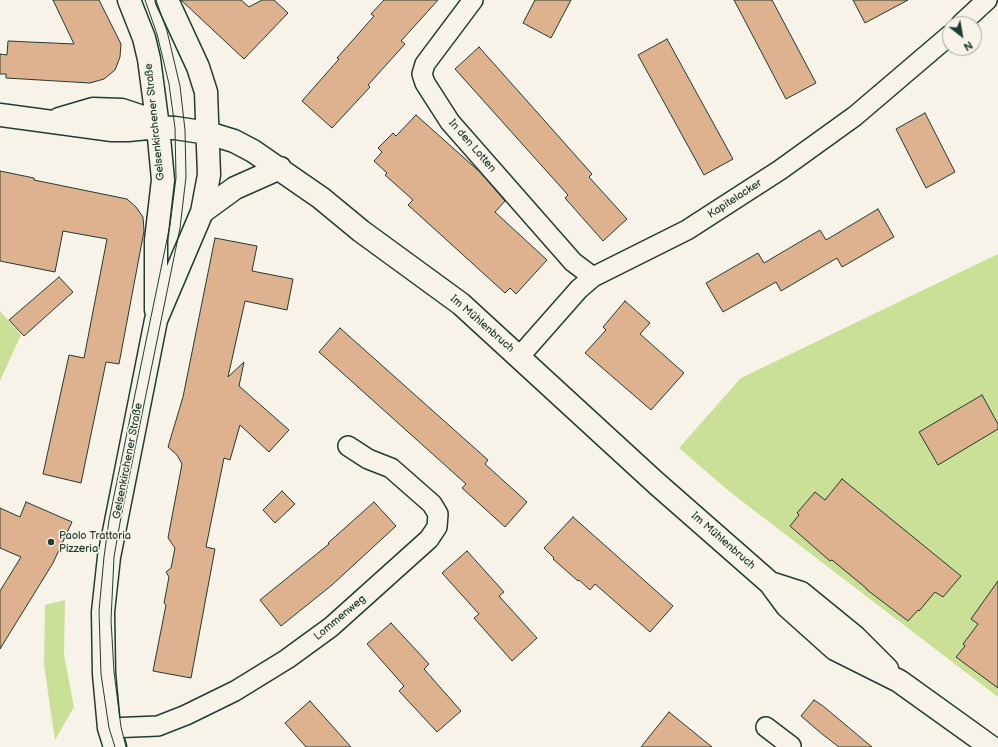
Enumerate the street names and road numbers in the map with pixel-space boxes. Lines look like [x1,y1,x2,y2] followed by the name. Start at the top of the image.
[142,63,168,181] street label: Gelsenkirchener Straße
[445,117,499,175] street label: In den Lotten
[705,177,765,221] street label: Kapitelacker
[447,293,517,355] street label: Im Mühlenbruch
[110,402,146,520] street label: Gelsenkirchener Straße
[688,510,758,572] street label: Im Mühlenbruch
[312,593,368,643] street label: Lommenweg

